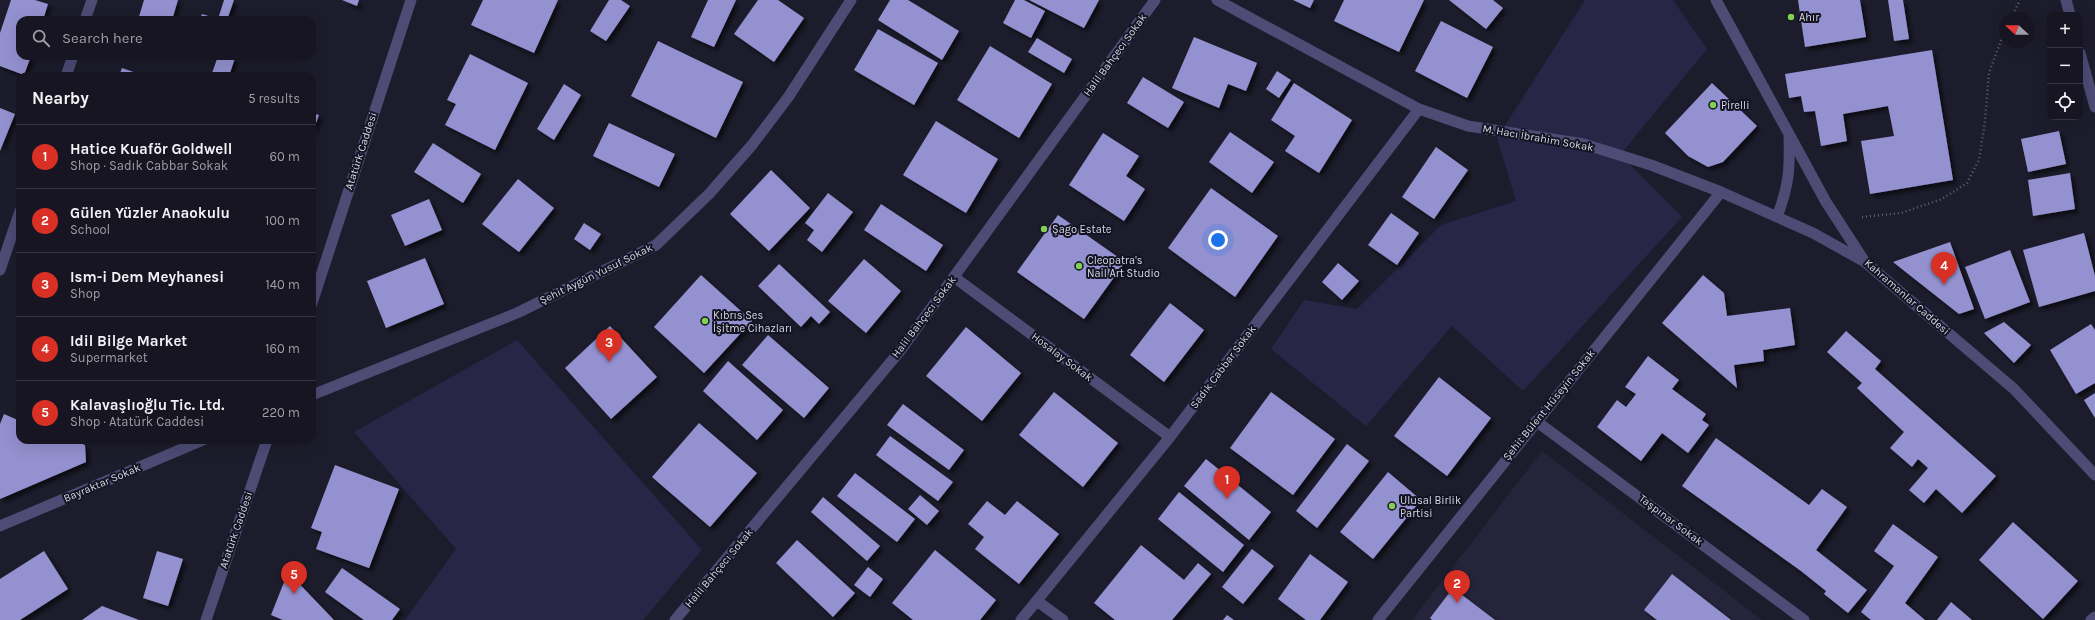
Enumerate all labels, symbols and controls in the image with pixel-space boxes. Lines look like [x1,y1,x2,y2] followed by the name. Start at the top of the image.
[1081,11,1149,99] street label: Halil Bahçecı Sokak
[1799,11,1819,24] place label: Ahır
[1786,12,1796,22] marker: Ahır
[1999,12,2035,48] north arrow
[2047,12,2083,120] map controls
[2047,12,2083,48] button: +
[16,16,316,60] search box
[30,27,52,49] icon: search
[62,29,143,47] text: Search here
[2047,48,2083,84] button: −
[2047,84,2083,120] button: locate
[32,88,89,108] text: Nearby
[248,91,300,106] text: 5 results
[1721,99,1749,112] place label: Pirelli
[1708,100,1718,110] marker: Pirelli
[342,111,380,191] street label: Atatürk Caddesi
[1482,121,1595,154] street label: M. Hacı İbrahim Sokak
[70,140,232,158] text: Hatice Kuaför Goldwell
[43,149,47,164] text: 1
[270,149,300,164] text: 60 m
[70,158,228,173] text: Shop · Sadık Cabbar Sokak
[70,204,230,222] text: Gülen Yüzler Anaokulu
[41,213,49,228] text: 2
[265,213,300,228] text: 100 m
[70,222,110,237] text: School
[1052,223,1112,236] place label: Şago Estate
[1039,224,1049,234] marker: Şago Estate
[1208,230,1228,250] your location
[537,241,655,307] street label: Şehit Aygün Yusuf Sokak
[1931,252,1957,285] pin: 4
[1087,254,1160,280] place label: Cleopatra's Nail Art Studio
[1862,256,1952,338] street label: Kahramanlar Caddesi
[1074,261,1084,271] marker: Cleopatra's Nail Art Studio
[70,268,224,286] text: Ism-i Dem Meyhanesi
[889,274,959,360] street label: Halil Bahçecı Sokak
[41,277,49,292] text: 3
[265,277,300,292] text: 140 m
[70,286,100,301] text: Shop
[713,309,792,335] place label: Kıbrıs Ses İşitme Cihazları
[700,316,710,326] marker: Kıbrıs Ses İşitme Cihazları
[1187,323,1259,411] street label: Sadık Cabbar Sokak
[596,329,622,362] pin: 3
[1029,330,1095,384] street label: Hosalay Sokak
[70,332,187,350] text: Idil Bilge Market
[41,341,49,356] text: 4
[265,341,300,356] text: 160 m
[1500,347,1598,463] street label: Şehit Bülent Hüseyin Sokak
[70,350,148,365] text: Supermarket
[70,396,225,414] text: Kalavaşlıoğlu Tic. Ltd.
[41,405,49,420] text: 5
[262,405,300,420] text: 220 m
[70,414,204,429] text: Shop · Atatürk Caddesi
[62,461,142,505] street label: Bayraktar Sokak
[1214,466,1240,499] pin: 1
[217,490,255,570] street label: Atatürk Caddesi
[1637,492,1705,548] street label: Taşpınar Sokak
[1400,494,1461,520] place label: Ulusal Birlik Partisi
[1387,501,1397,511] marker: Ulusal Birlik Partisi
[682,526,756,610] street label: Halil Bahçecı Sokak
[281,561,307,594] pin: 5
[1444,570,1470,603] pin: 2

